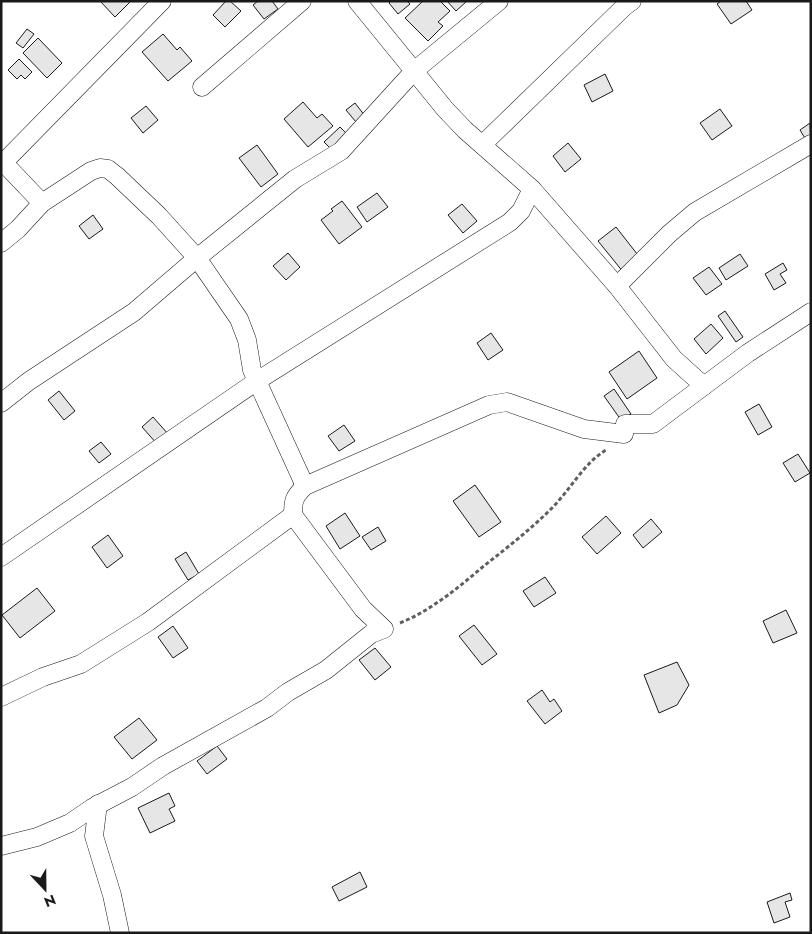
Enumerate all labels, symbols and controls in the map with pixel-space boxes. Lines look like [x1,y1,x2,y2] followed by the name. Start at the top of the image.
[20,864,70,914] north arrow
[41,890,59,912] text: N

